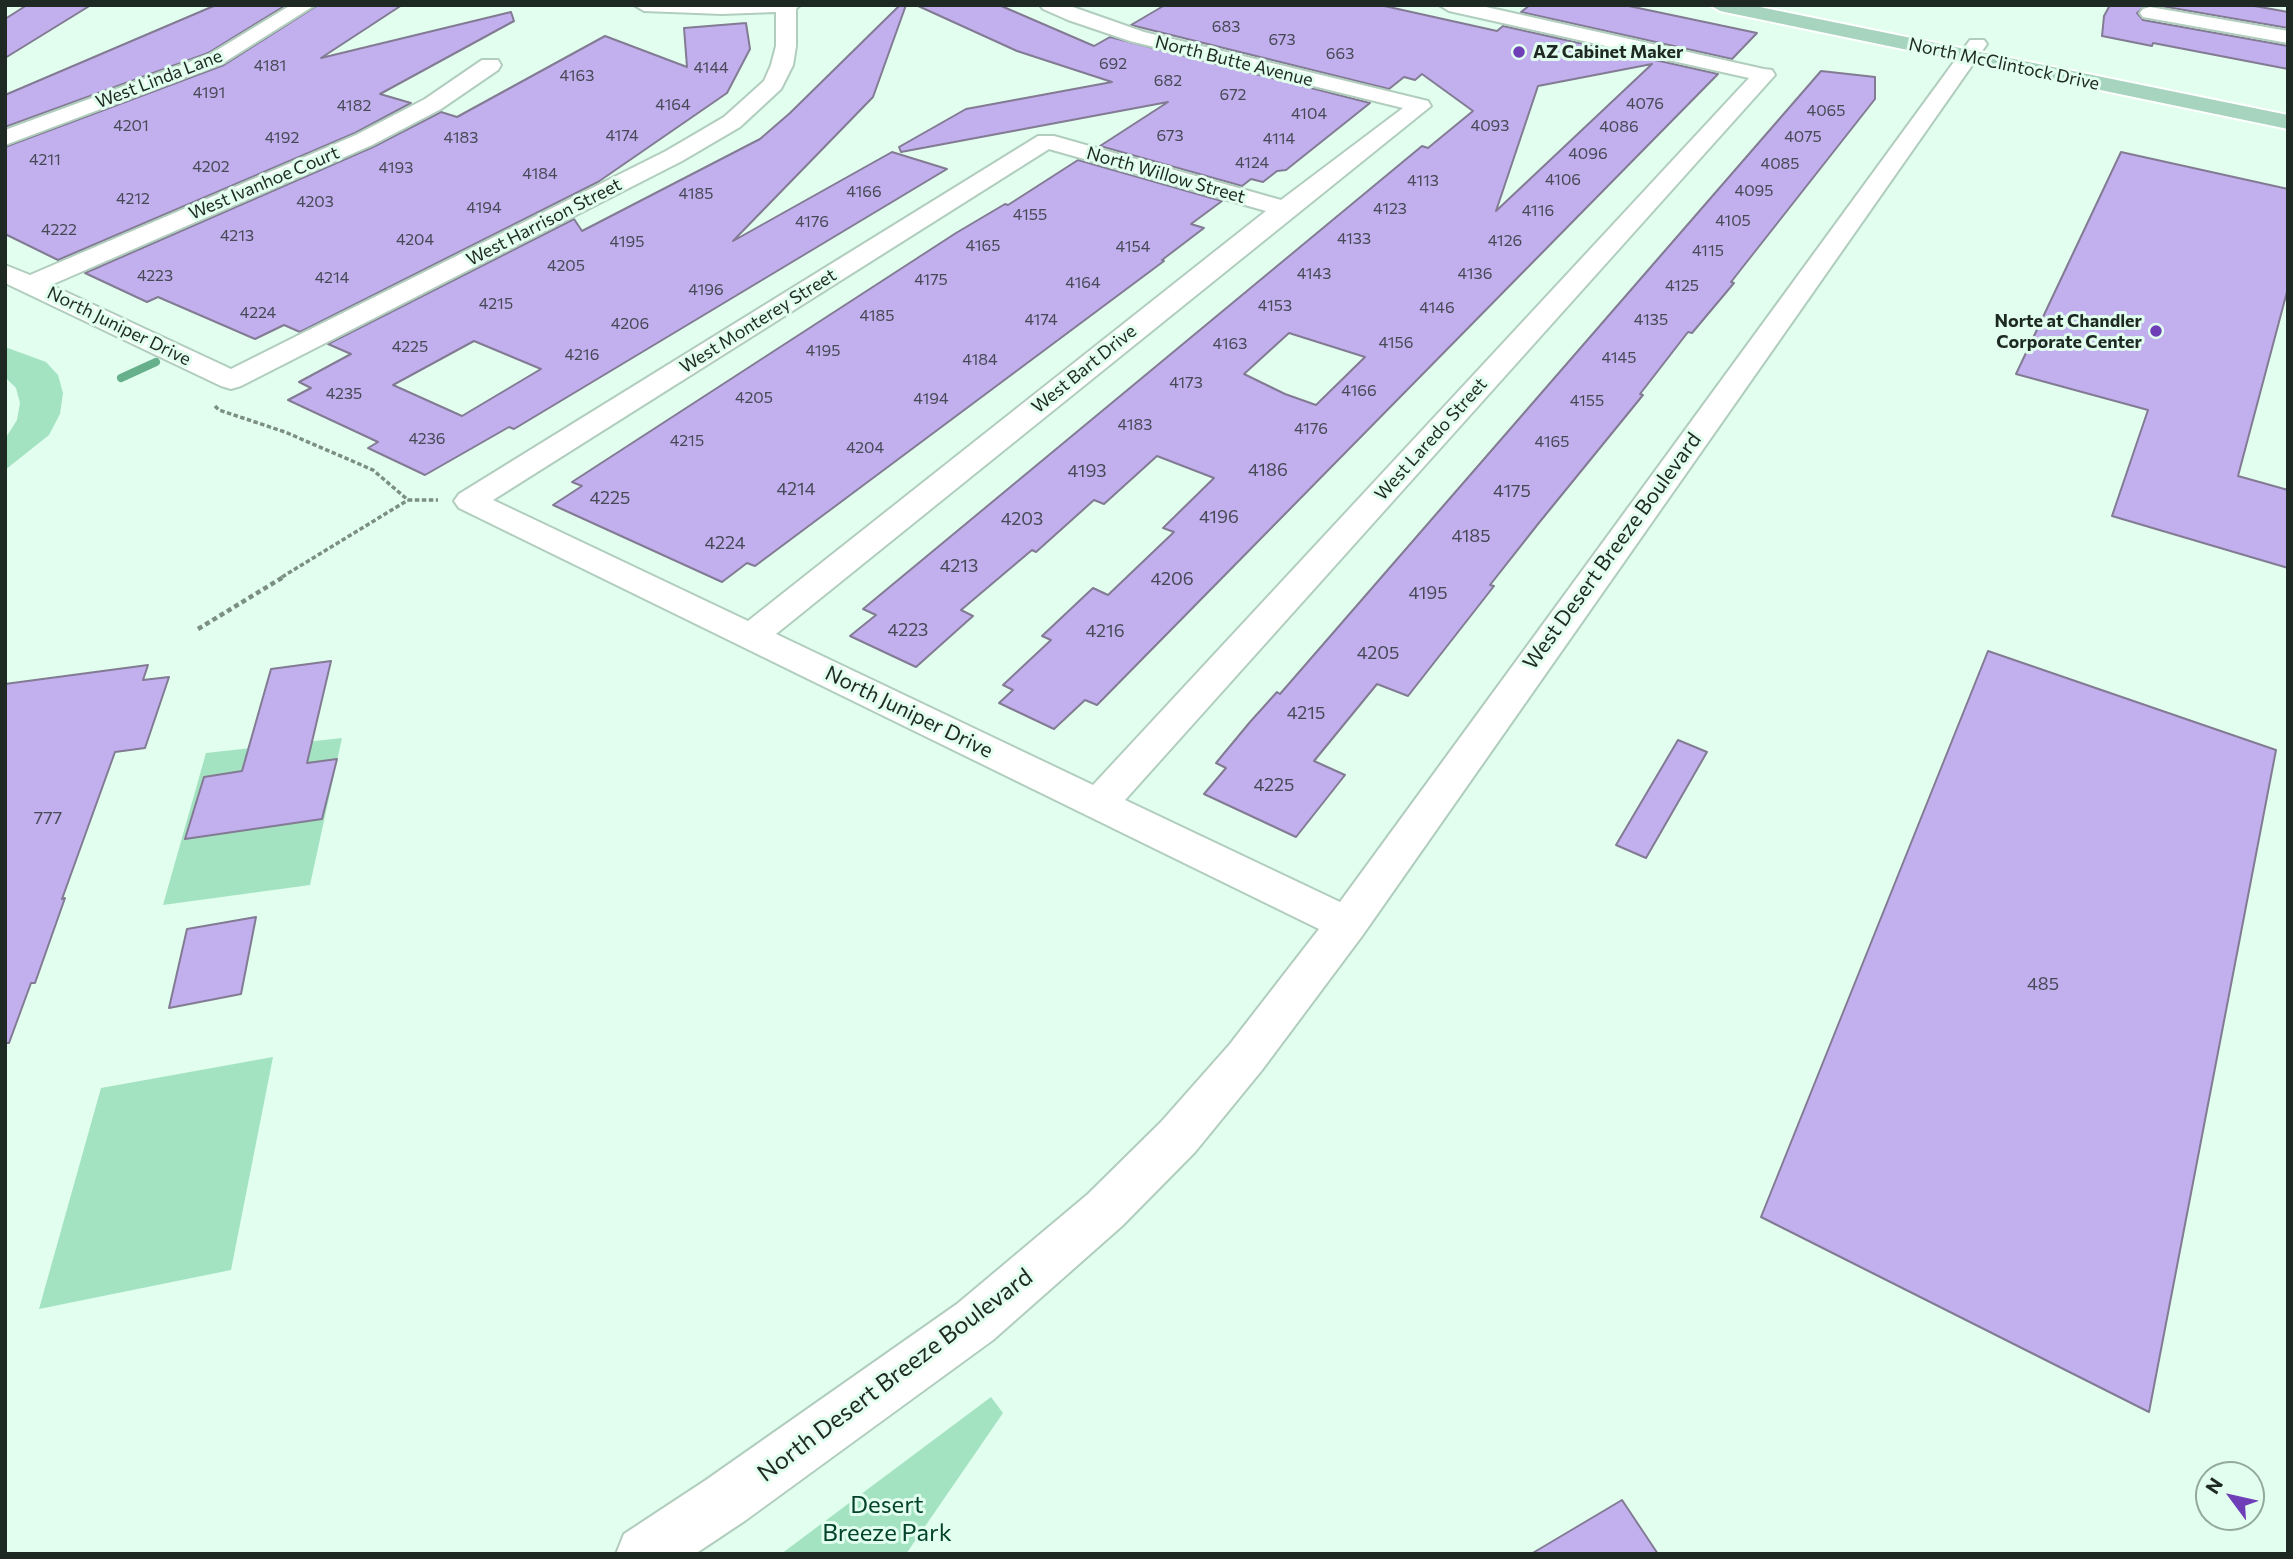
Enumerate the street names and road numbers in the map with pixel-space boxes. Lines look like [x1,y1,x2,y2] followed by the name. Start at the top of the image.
[1153,31,1315,91] street label: North Butte Avenue
[1907,33,2101,95] street label: North McClintock Drive
[93,45,225,113] street label: West Linda Lane
[186,142,342,224] street label: West Ivanhoe Court
[1084,142,1248,208] street label: North Willow Street
[463,174,625,270] street label: West Harrison Street
[676,264,840,378] street label: West Monterey Street
[44,282,194,370] street label: North Juniper Drive
[1027,320,1141,418] street label: West Bart Drive
[1370,373,1492,505] street label: West Laredo Street
[1518,428,1706,674] street label: West Desert Breeze Boulevard
[821,660,997,764] street label: North Juniper Drive
[752,1262,1038,1488] street label: North Desert Breeze Boulevard

